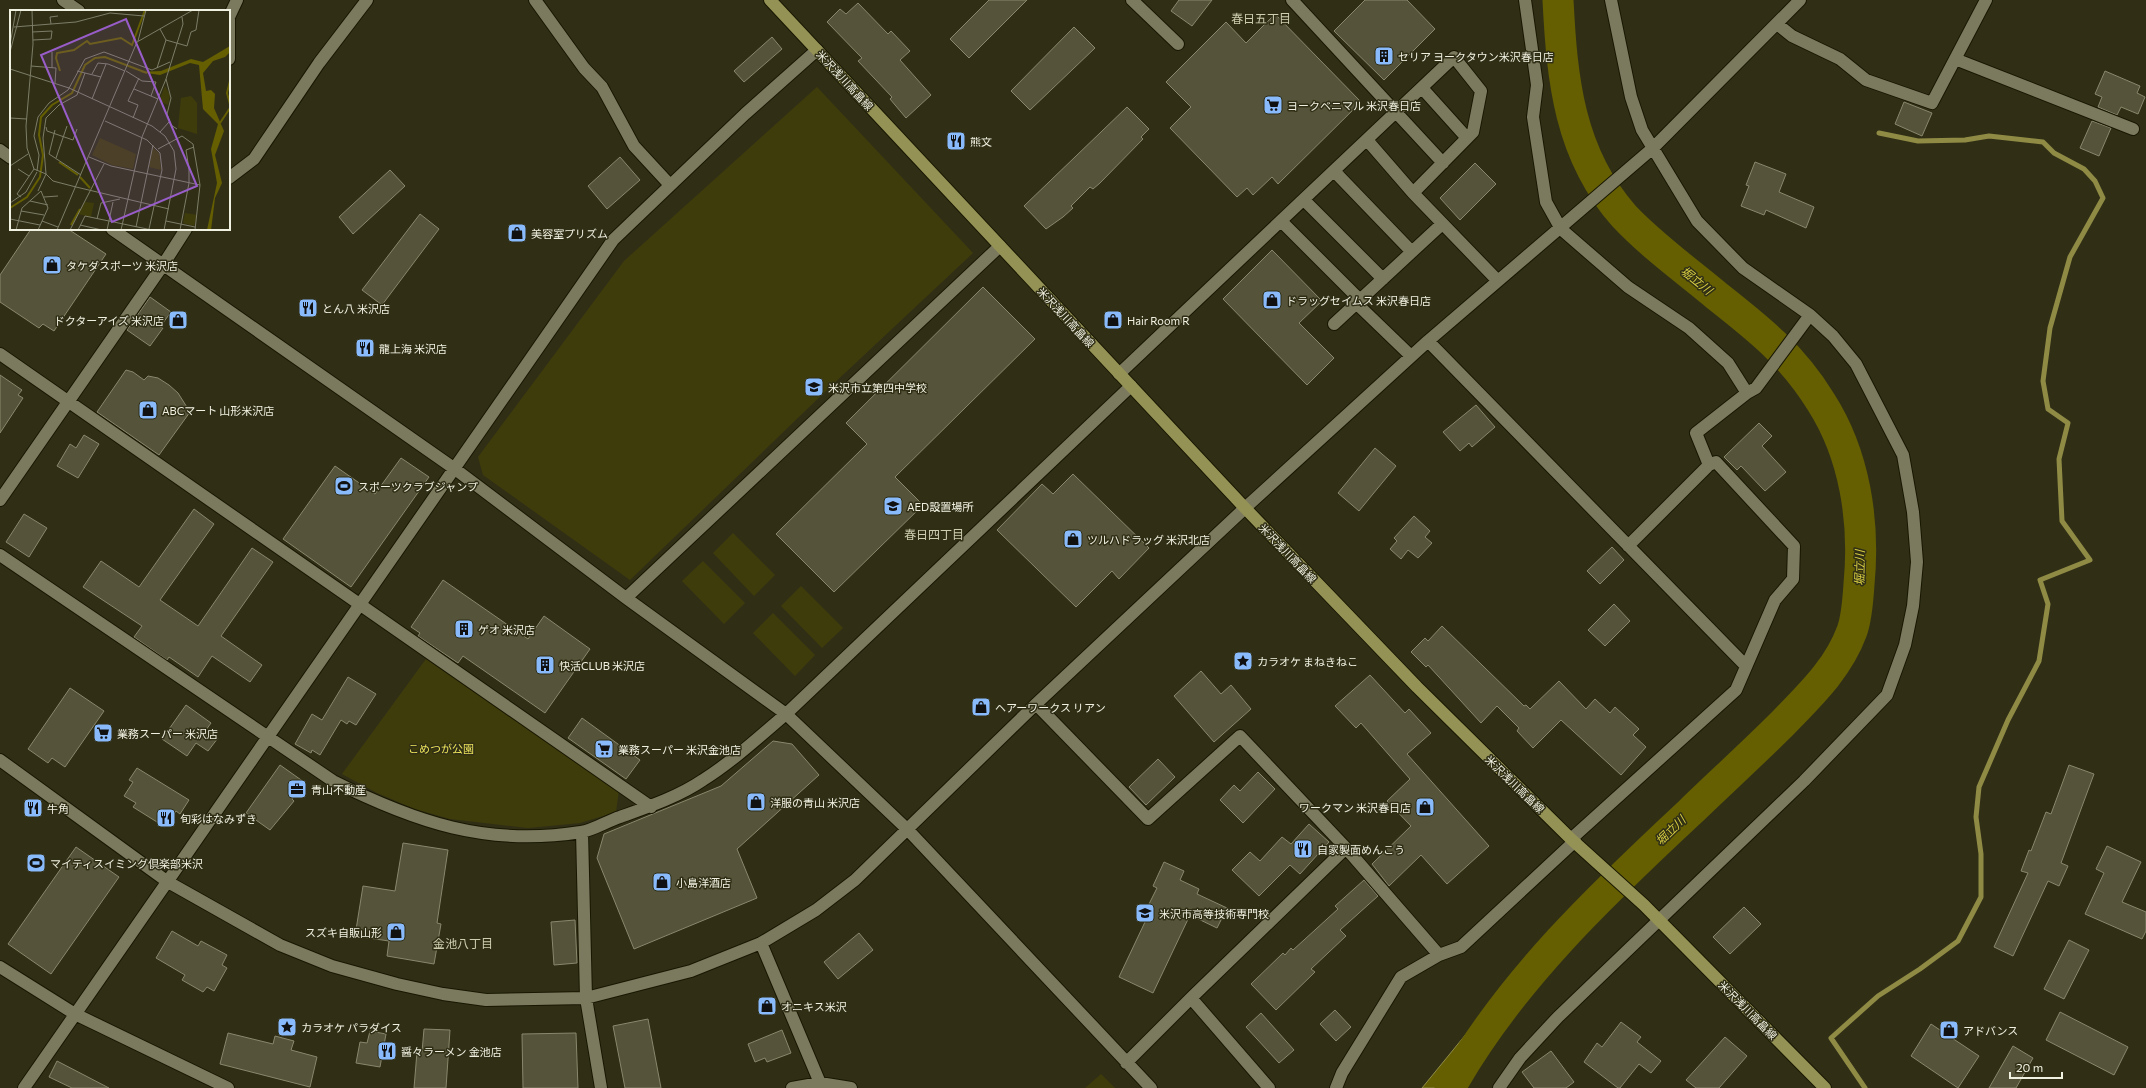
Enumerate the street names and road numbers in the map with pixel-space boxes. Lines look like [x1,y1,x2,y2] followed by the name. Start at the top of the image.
[814,47,876,113] street label: 米沢浅川高畠線
[1035,284,1097,350] street label: 米沢浅川高畠線
[1257,521,1319,585] street label: 米沢浅川高畠線
[1483,753,1547,815] street label: 米沢浅川高畠線
[1716,978,1780,1042] street label: 米沢浅川高畠線

